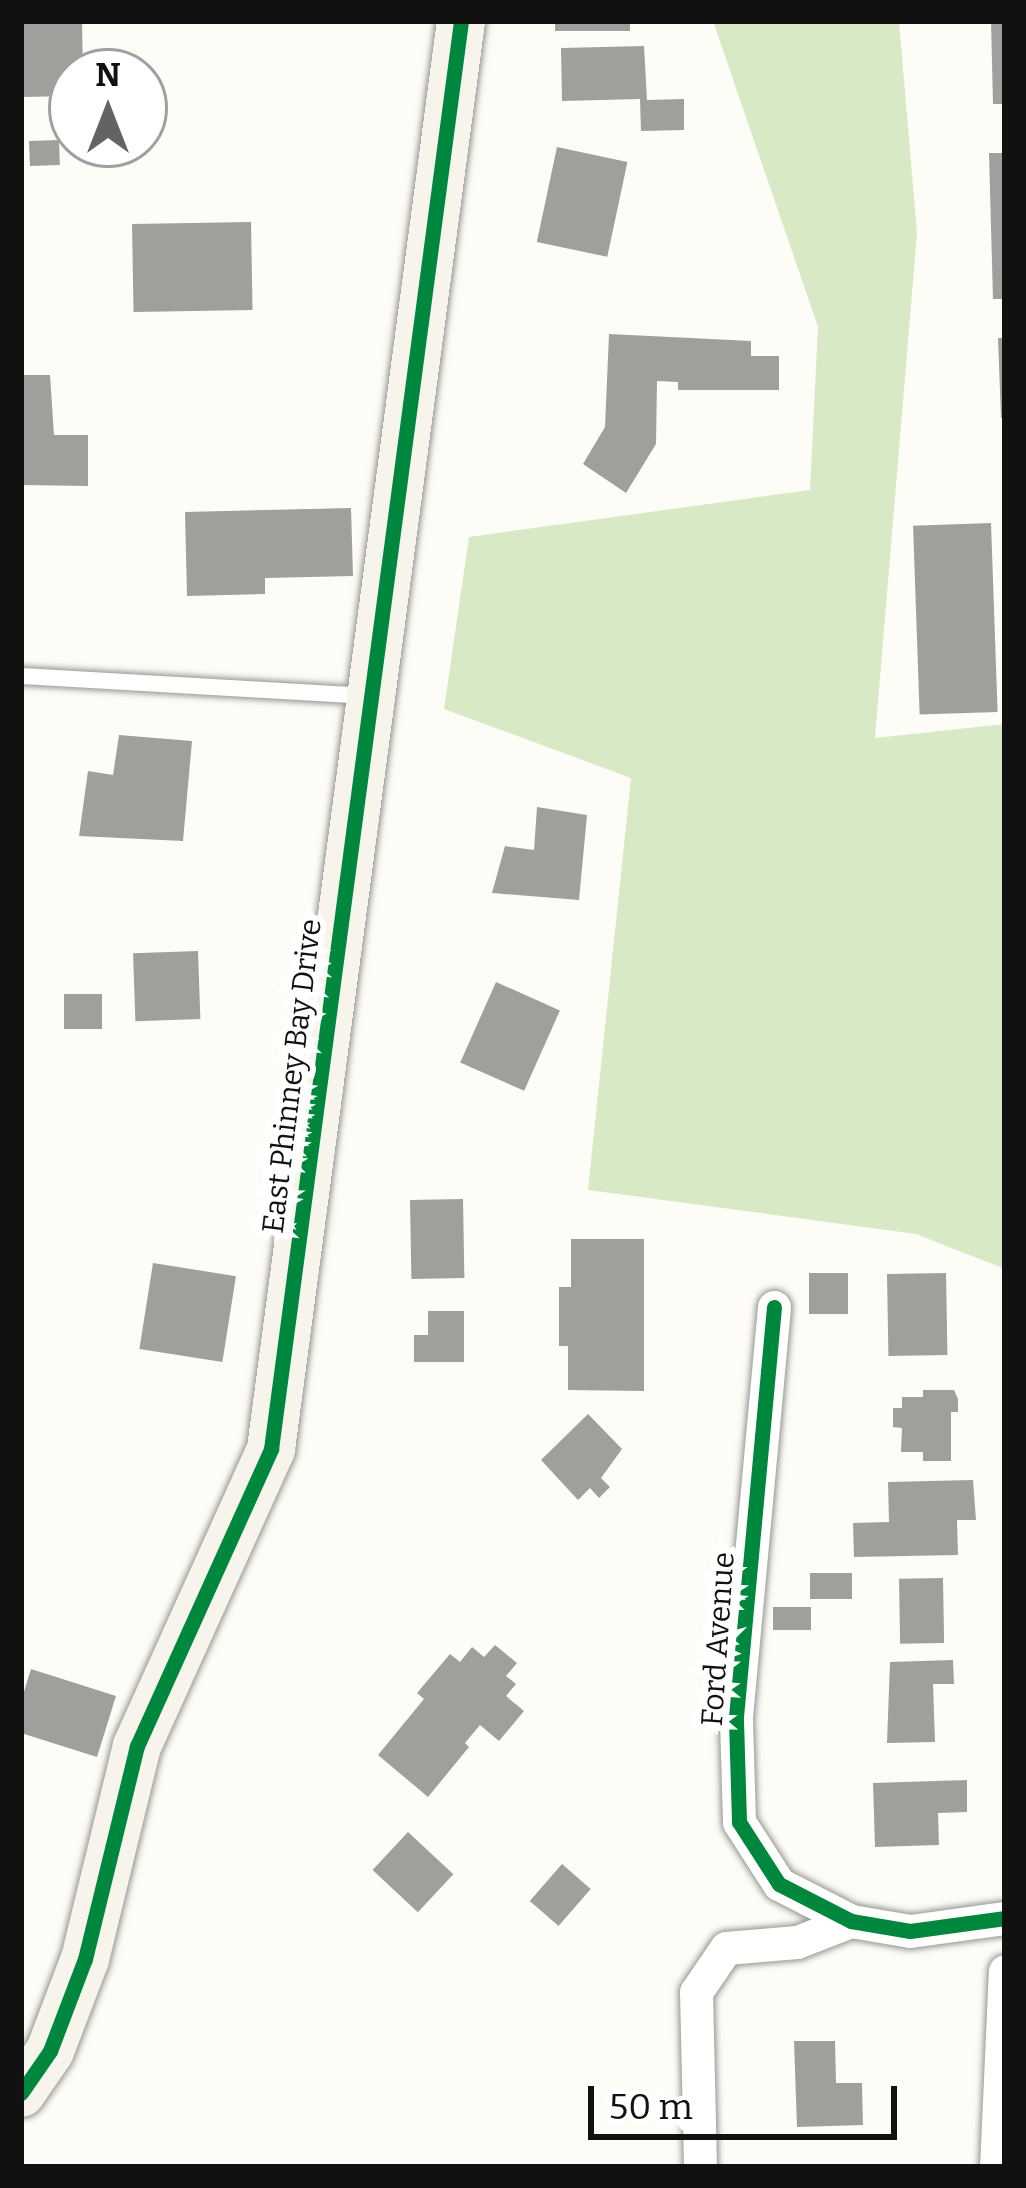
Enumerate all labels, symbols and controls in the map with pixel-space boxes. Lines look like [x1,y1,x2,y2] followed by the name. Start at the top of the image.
[48,48,168,168] north arrow
[95,55,121,95] text: N
[255,917,329,1235] street label: East Phinney Bay Drive
[694,1551,742,1727] street label: Ford Avenue
[594,2062,903,2136] scale bar
[609,2085,693,2129] text: 50 m

